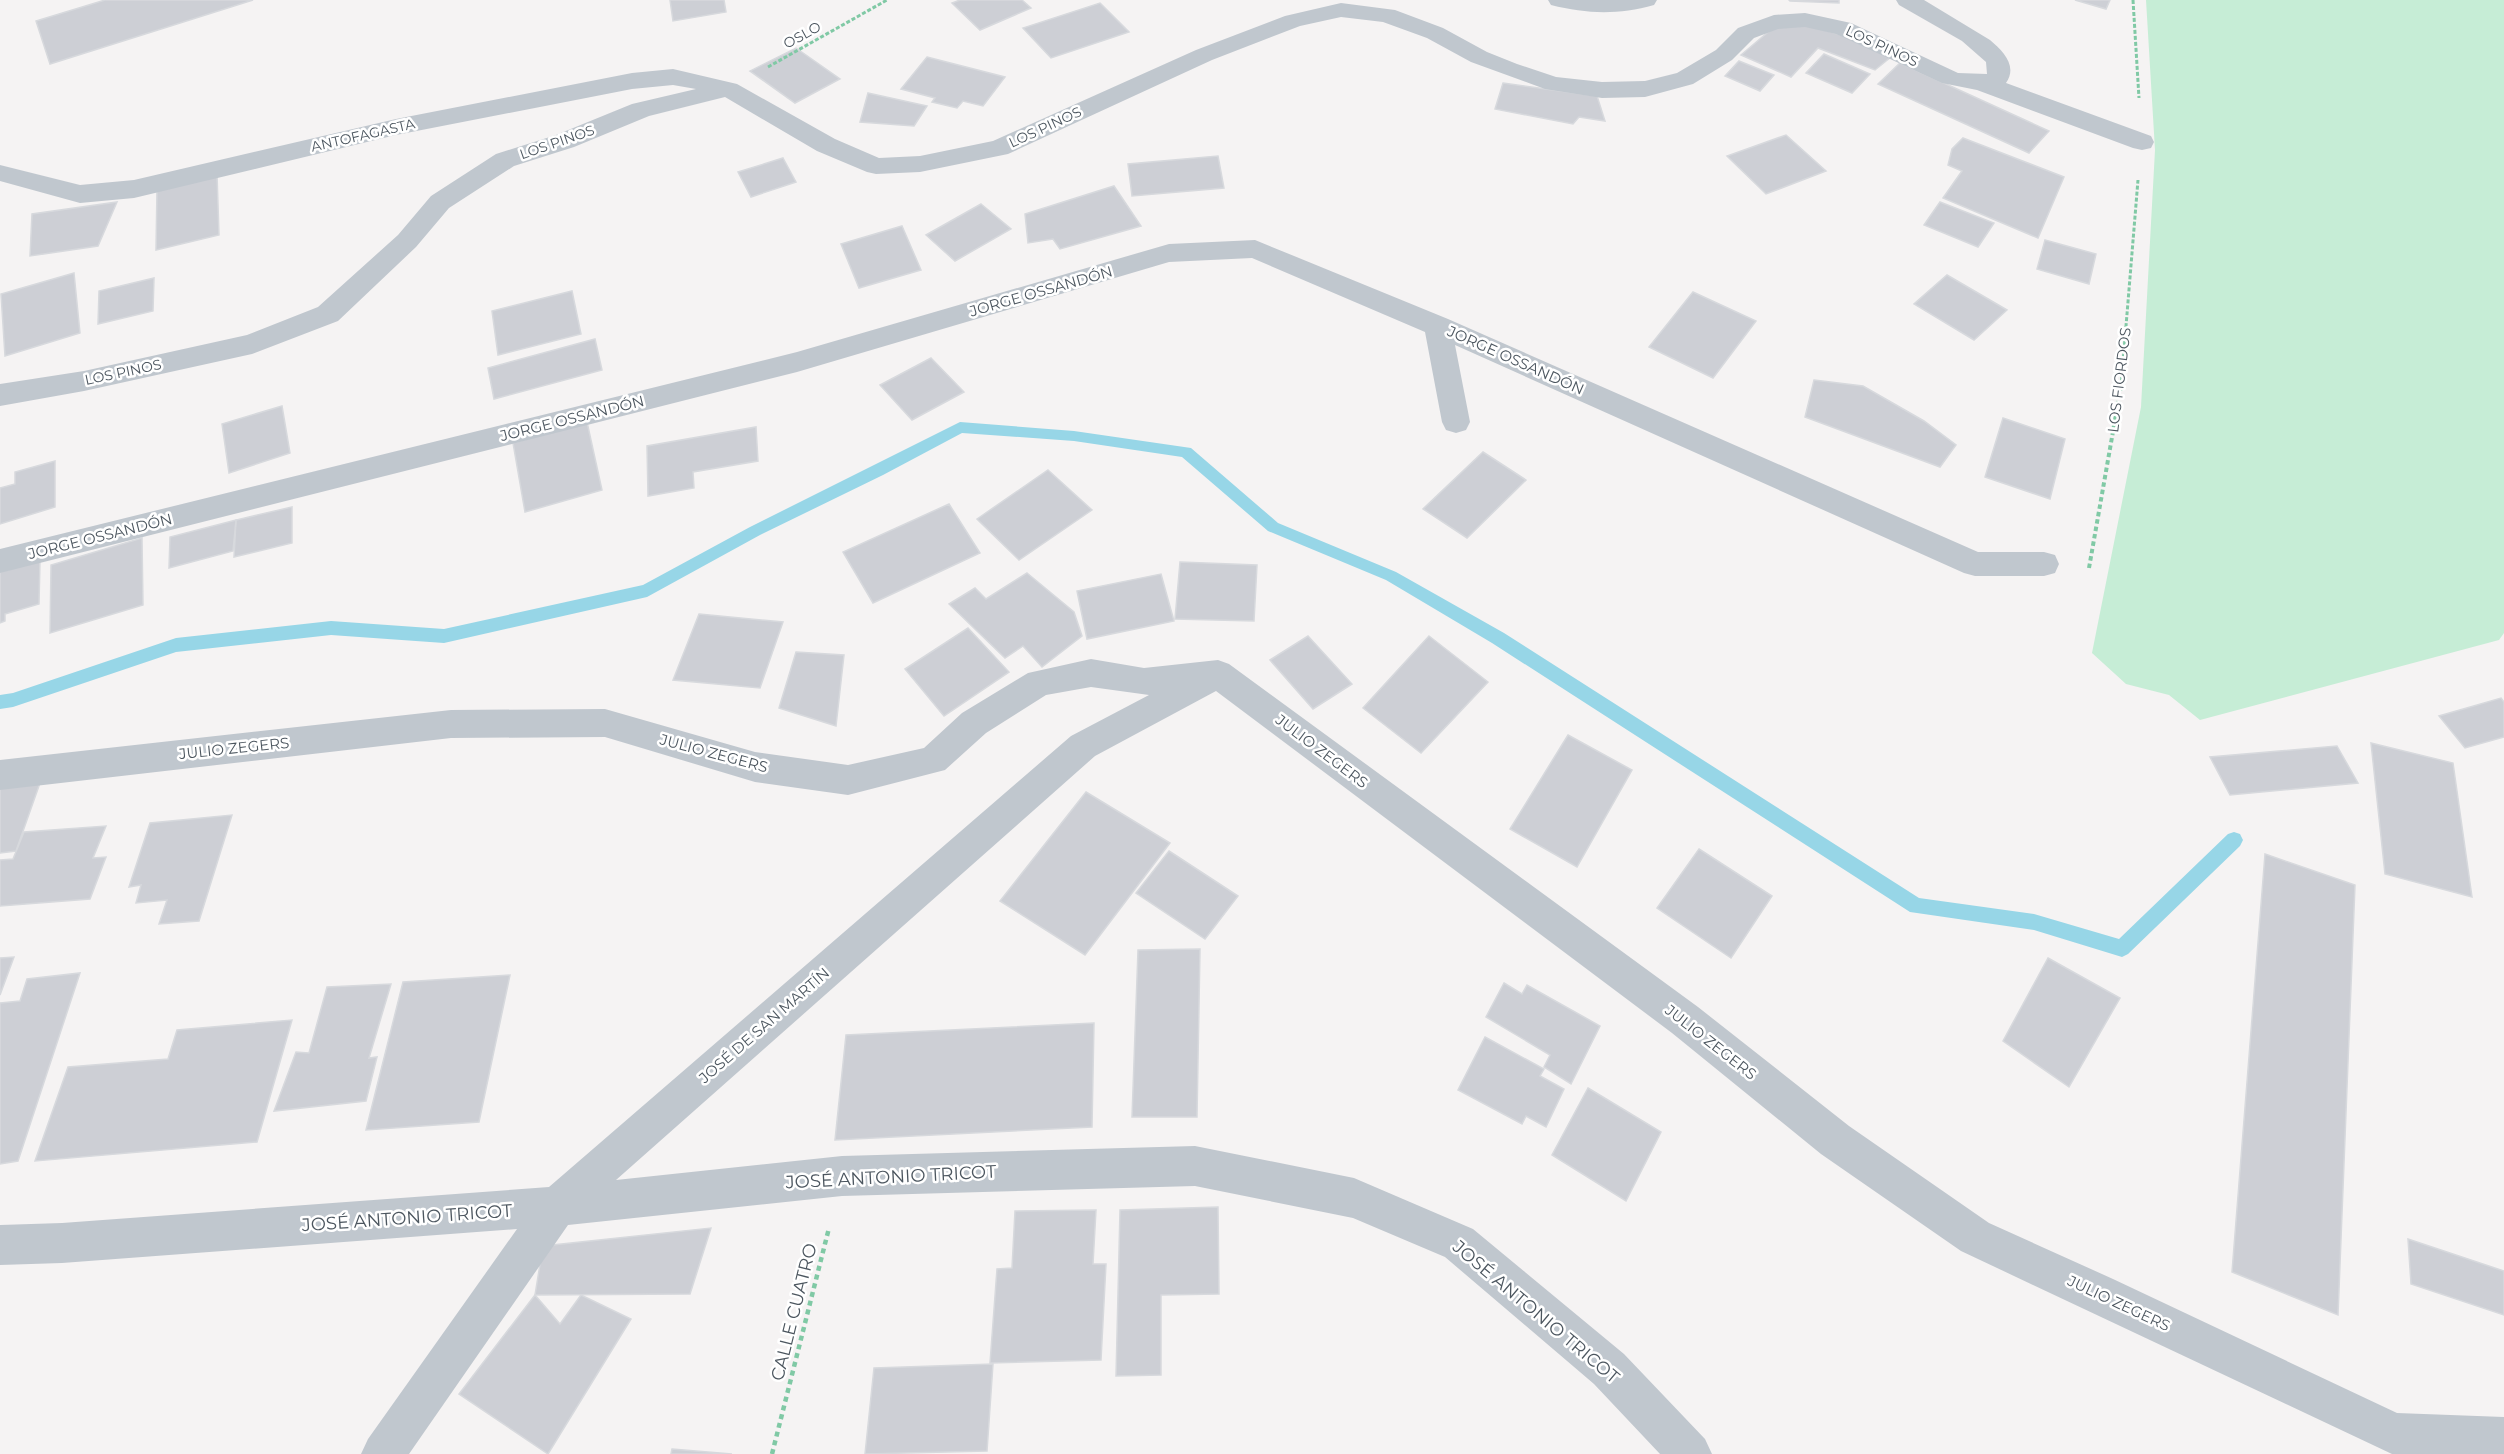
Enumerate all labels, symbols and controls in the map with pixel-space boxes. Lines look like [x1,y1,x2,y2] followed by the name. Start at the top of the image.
[780,17,824,53] street label: OSLO
[1843,21,1921,71] street label: LOS PINOS
[1006,102,1084,152] street label: LOS PINOS
[309,114,418,156] street label: ANTOFAGASTA
[517,121,597,163] street label: LOS PINOS
[966,262,1115,321] street label: JORGE OSSANDÓN
[1444,321,1587,399] street label: JORGE OSSANDÓN
[2103,326,2135,434] street label: LOS FIORDOS
[83,355,163,389] street label: LOS PINOS
[497,391,646,445] street label: JORGE OSSANDÓN
[25,509,174,563] street label: JORGE OSSANDÓN
[1271,709,1372,792] street label: JULIO ZEGERS
[657,729,770,777] street label: JULIO ZEGERS
[177,733,290,763] street label: JULIO ZEGERS
[694,963,833,1088] street label: JOSÉ DE SAN MARTÍN
[1661,1000,1760,1084] street label: JULIO ZEGERS
[784,1160,997,1194] street label: JOSÉ ANTONIO TRICOT
[300,1200,514,1236] street label: JOSÉ ANTONIO TRICOT
[1447,1235,1624,1389] street label: JOSÉ ANTONIO TRICOT
[766,1241,822,1383] street label: CALLE CUATRO
[2064,1271,2173,1335] street label: JULIO ZEGERS

